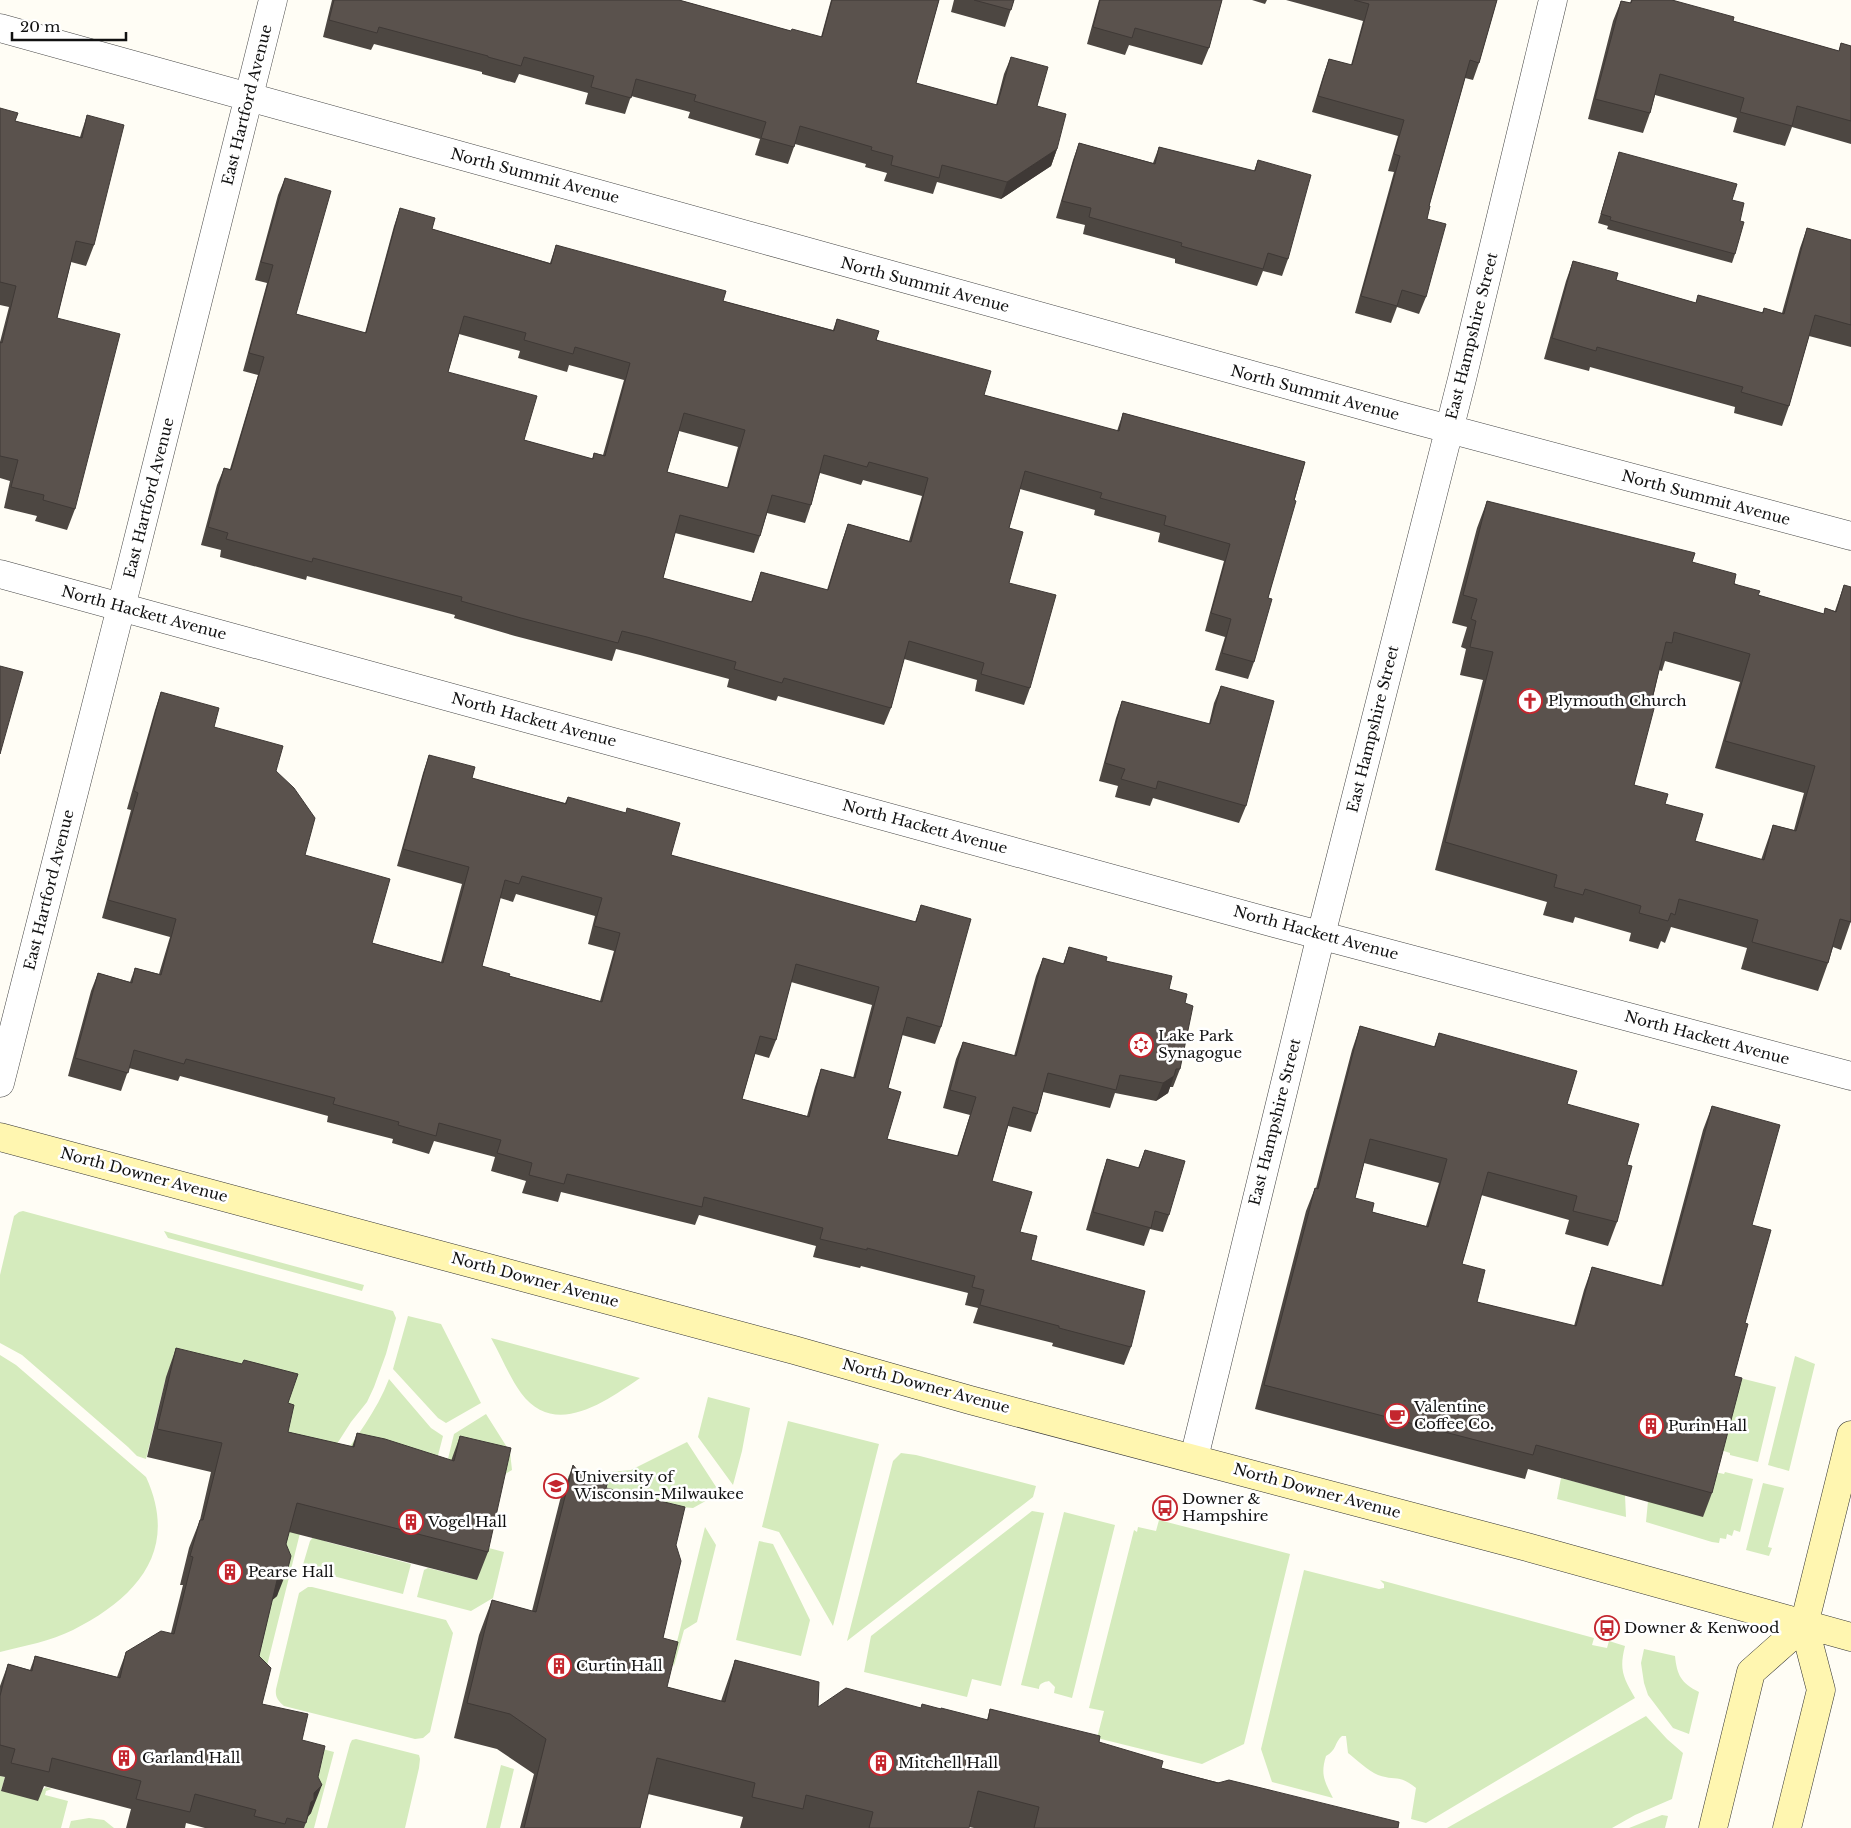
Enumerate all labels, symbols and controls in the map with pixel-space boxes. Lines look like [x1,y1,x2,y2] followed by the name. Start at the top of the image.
[12,10,126,42] scale bar
[20,17,60,36] text: 20 m
[217,23,276,187] street label: East Hartford Avenue
[449,144,622,207] street label: North Summit Avenue
[1442,250,1502,421] street label: East Hampshire Street
[839,253,1012,316] street label: North Summit Avenue
[1229,361,1402,424] street label: North Summit Avenue
[119,416,178,580] street label: East Hartford Avenue
[1620,466,1793,529] street label: North Summit Avenue
[60,581,229,644] street label: North Hackett Avenue
[1343,643,1403,814] street label: East Hampshire Street
[450,688,619,751] street label: North Hackett Avenue
[1517,688,1543,714] church icon: Plymouth Church
[1548,691,1687,710] place label: Plymouth Church
[841,795,1010,858] street label: North Hackett Avenue
[19,808,78,972] street label: East Hartford Avenue
[1232,901,1401,964] street label: North Hackett Avenue
[1623,1006,1792,1069] street label: North Hackett Avenue
[1158,1026,1242,1062] place label: Lake Park Synagogue
[1128,1032,1154,1058] synagogue icon: Lake Park Synagogue
[1245,1036,1305,1207] street label: East Hampshire Street
[58,1143,230,1206] street label: North Downer Avenue
[449,1248,621,1311] street label: North Downer Avenue
[840,1354,1012,1417] street label: North Downer Avenue
[1413,1397,1494,1433] place label: Valentine Coffee Co.
[1384,1403,1410,1429] cafe icon: Valentine Coffee Co.
[1638,1413,1664,1439] building icon: Purin Hall
[1668,1416,1747,1435] place label: Purin Hall
[1231,1459,1403,1522] street label: North Downer Avenue
[573,1467,744,1503] place label: University of Wisconsin-Milwaukee
[543,1473,569,1499] school or university icon: University of Wisconsin-Milwaukee
[1182,1489,1268,1525] place label: Downer & Hampshire
[1152,1495,1178,1521] bus stop icon: Downer & Hampshire
[398,1509,424,1535] building icon: Vogel Hall
[427,1512,507,1531] place label: Vogel Hall
[217,1559,243,1585] building icon: Pearse Hall
[248,1562,334,1581] place label: Pearse Hall
[1594,1615,1620,1641] bus stop icon: Downer & Kenwood
[1624,1618,1779,1637] place label: Downer & Kenwood
[546,1653,572,1679] building icon: Curtin Hall
[576,1656,663,1675] place label: Curtin Hall
[111,1745,137,1771] building icon: Garland Hall
[142,1748,241,1767] place label: Garland Hall
[868,1750,894,1776] building icon: Mitchell Hall
[898,1753,998,1772] place label: Mitchell Hall

